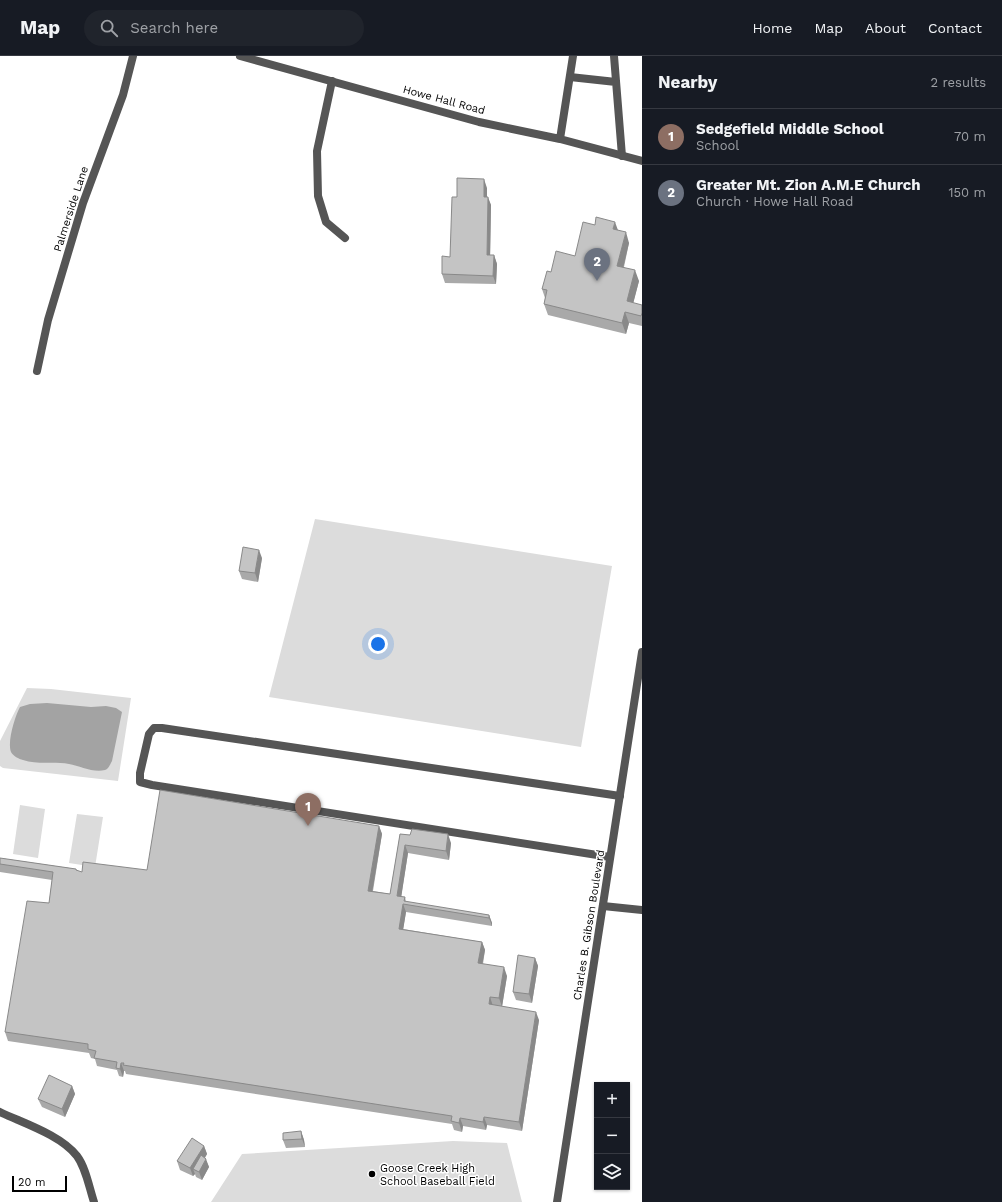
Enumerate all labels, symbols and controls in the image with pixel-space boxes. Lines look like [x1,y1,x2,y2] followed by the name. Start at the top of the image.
[84,10,364,46] search box
[20,16,60,39] text: Map
[98,17,120,39] icon: search
[130,19,218,37] text: Search here
[752,20,792,36] text: Home
[814,20,843,36] text: Map
[865,20,906,36] text: About
[928,20,982,36] text: Contact
[658,72,717,92] text: Nearby
[931,75,986,90] text: 2 results
[401,83,487,117] street label: Howe Hall Road
[696,120,884,138] text: Sedgefield Middle School
[668,129,674,144] text: 1
[954,129,986,144] text: 70 m
[696,138,739,153] text: School
[51,165,91,253] street label: Palmerside Lane
[696,176,921,194] text: Greater Mt. Zion A.M.E Church
[667,185,675,200] text: 2
[948,185,986,200] text: 150 m
[696,194,853,209] text: Church · Howe Hall Road
[584,248,610,281] pin: 2
[368,634,388,654] your location
[295,793,321,826] pin: 1
[571,849,607,1001] street label: Charles B. Gibson Boulevard
[594,1082,630,1190] map controls
[594,1082,630,1118] button: +
[594,1118,630,1154] button: −
[594,1154,630,1190] button: layers
[380,1162,495,1188] place label: Goose Creek High School Baseball Field
[367,1169,377,1179] marker: Goose Creek High School Baseball Field
[12,1174,67,1193] scale bar
[18,1176,46,1189] text: 20 m

